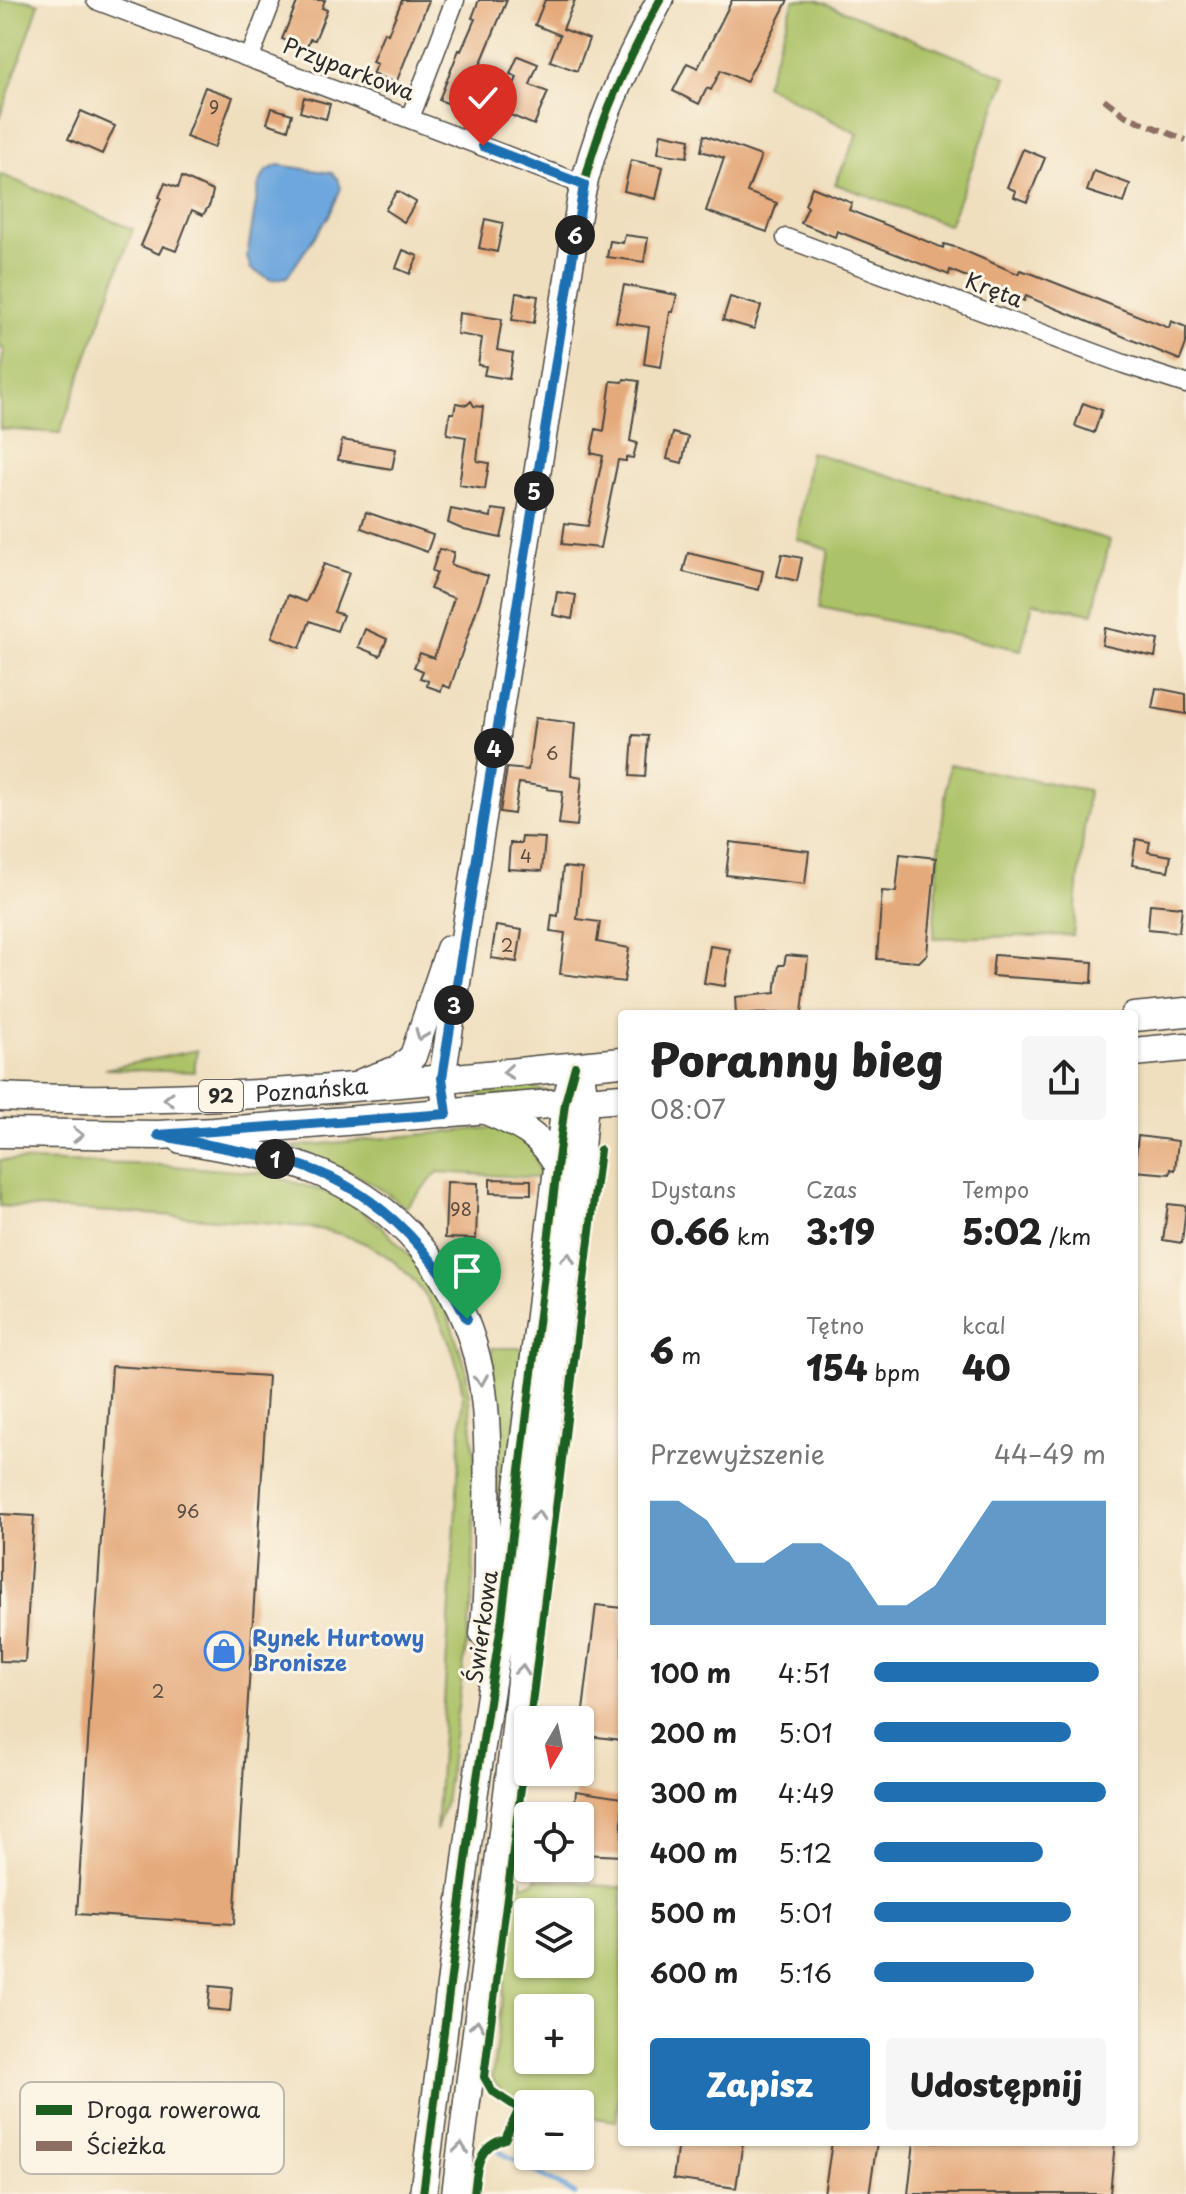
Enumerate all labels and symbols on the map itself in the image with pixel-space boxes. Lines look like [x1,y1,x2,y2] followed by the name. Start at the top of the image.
[279,27,420,108] street label: Przyparkowa
[449,64,517,146] pin
[209,93,219,120] house number: 9
[555,215,595,255] pin: 6
[961,263,1028,315] street label: Kręta
[514,471,554,511] pin: 5
[474,728,514,768] pin: 4
[546,739,558,766] house number: 6
[520,842,532,869] house number: 4
[501,931,513,958] house number: 2
[434,985,474,1025] pin: 3
[414,1027,431,1041] one-way arrow
[501,1063,514,1080] one-way arrow
[254,1068,370,1109] street label: Poznańska
[199,1080,243,1112] road number: 92
[162,1090,175,1108] one-way arrow
[72,1126,85,1144] one-way arrow
[255,1139,295,1179] pin: 1
[450,1195,472,1222] house number: 98
[433,1237,501,1319] pin
[559,1251,576,1264] one-way arrow
[472,1374,489,1387] one-way arrow
[177,1497,199,1524] house number: 96
[529,1509,546,1522] one-way arrow
[456,1568,505,1685] street label: Świerkowa
[252,1620,424,1678] place label: Rynek Hurtowy Bronisze
[203,1630,245,1672] shop icon: Rynek Hurtowy Bronisze
[513,1663,530,1676] one-way arrow
[152,1677,164,1704] house number: 2
[514,1706,594,1786] north arrow
[469,2018,486,2031] one-way arrow
[20,2082,284,2174] legend
[86,2092,261,2125] text: Droga rowerowa
[86,2128,166,2161] text: Ścieżka
[452,2141,469,2155] one-way arrow

